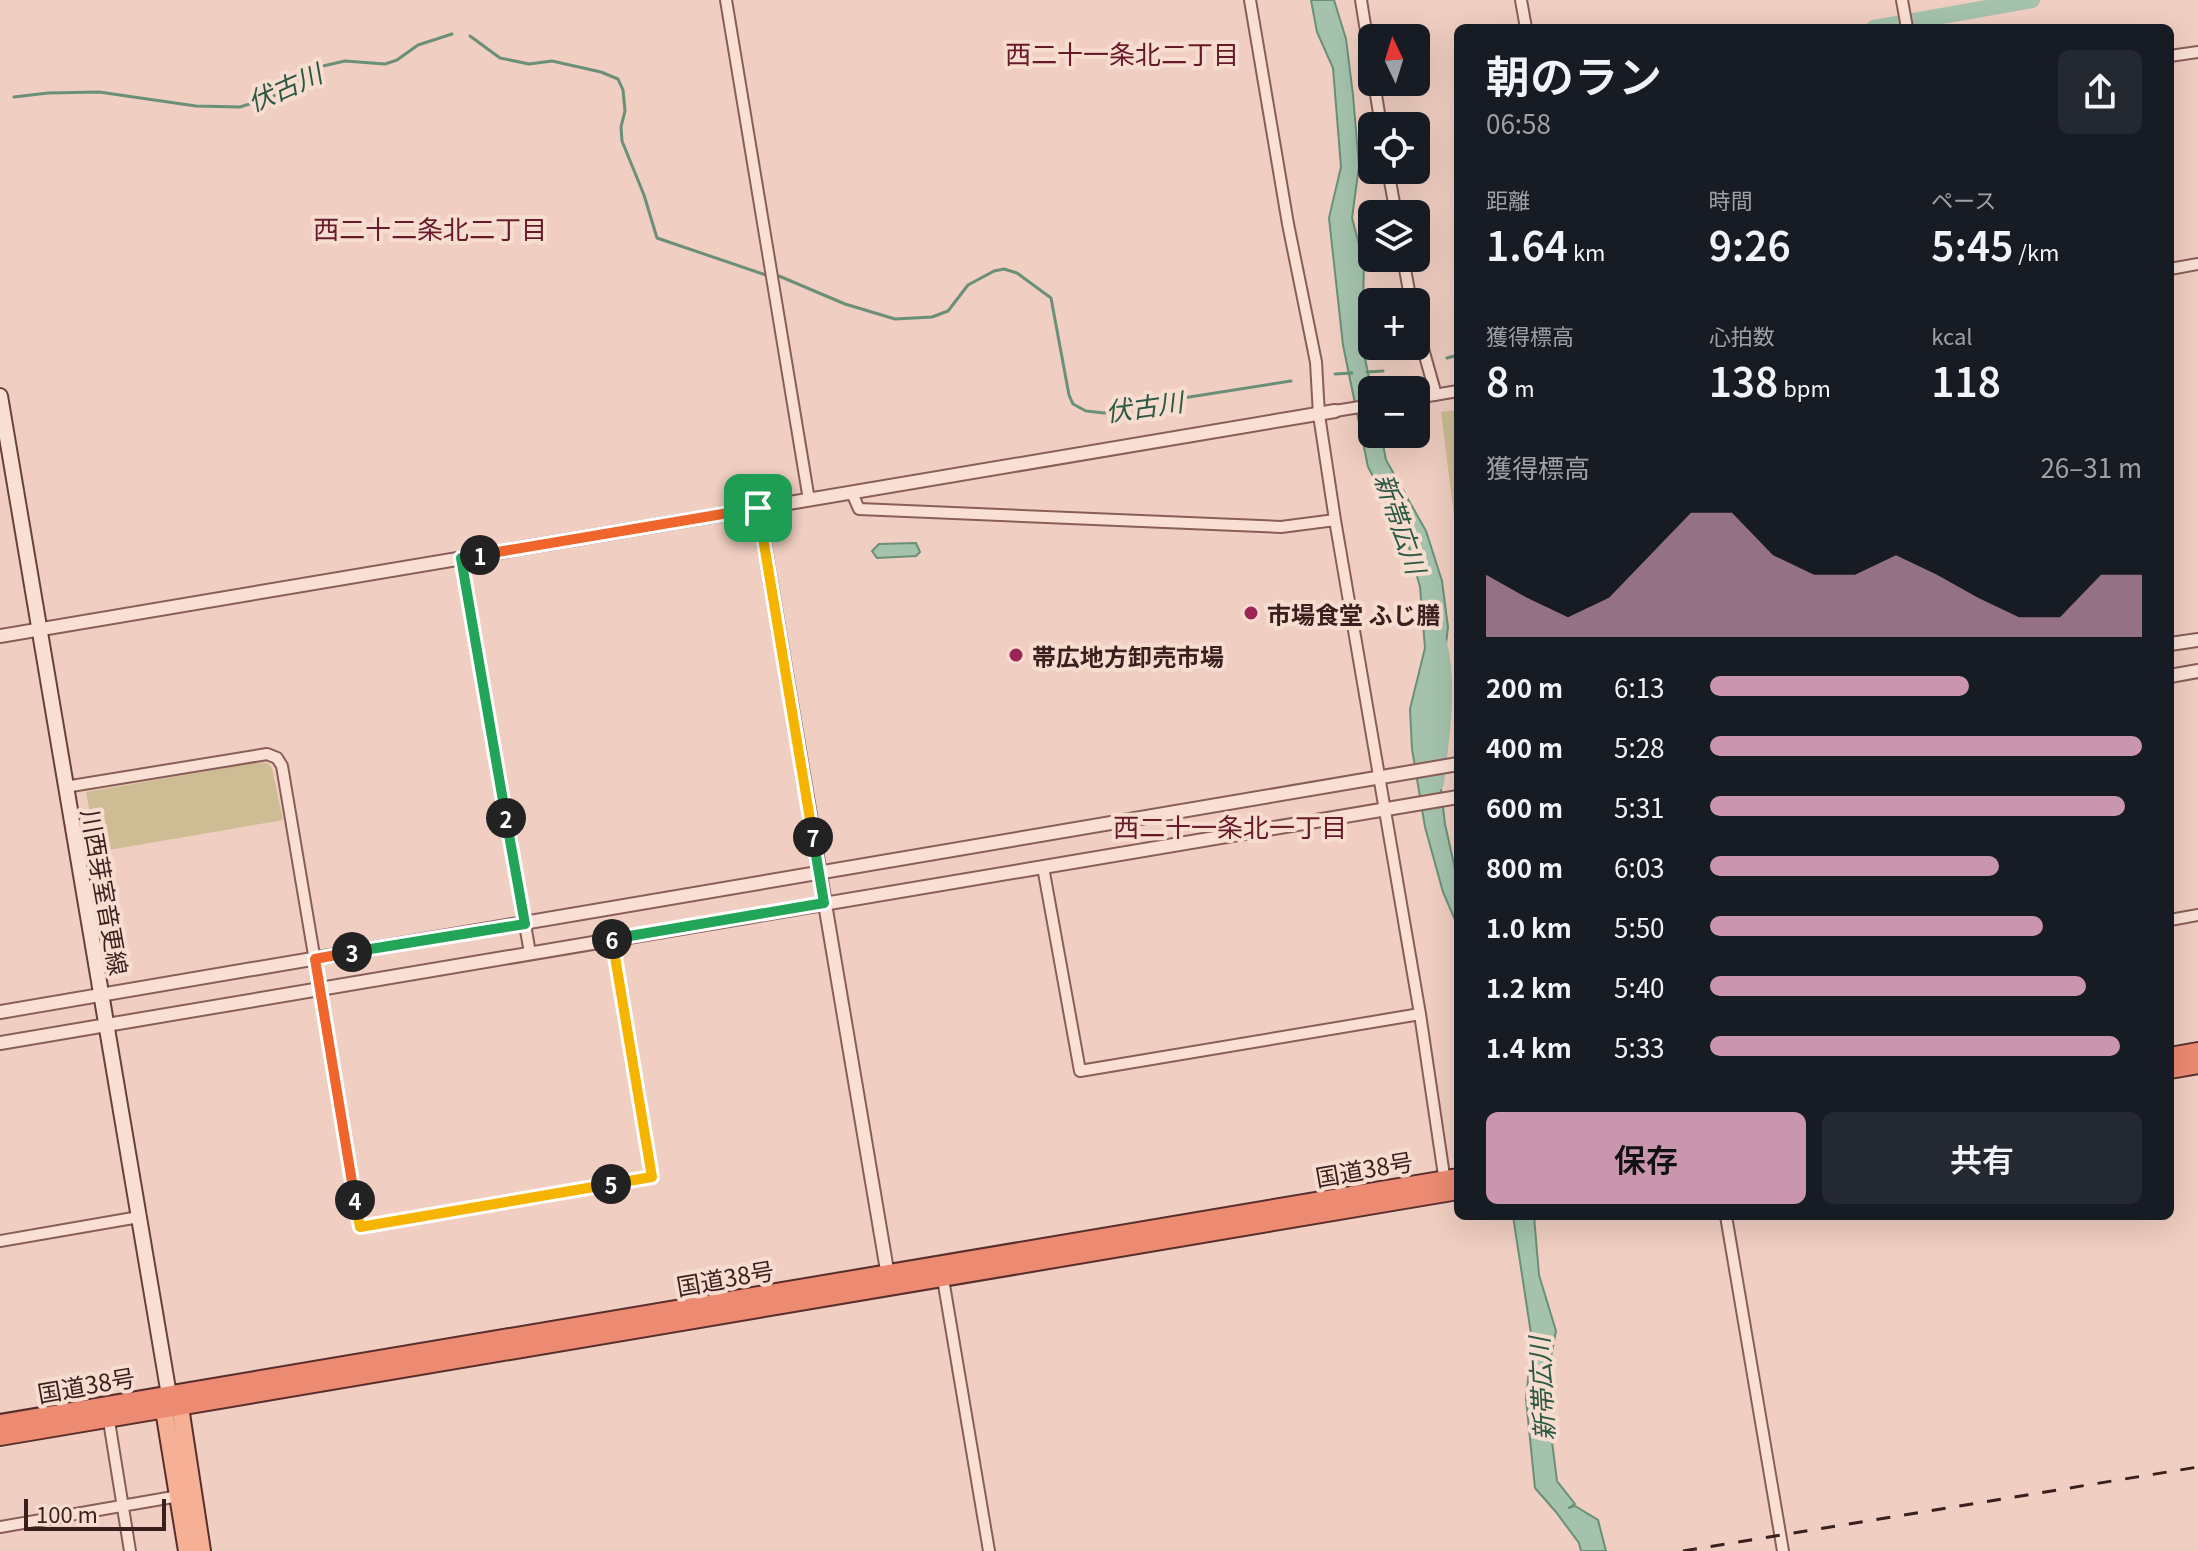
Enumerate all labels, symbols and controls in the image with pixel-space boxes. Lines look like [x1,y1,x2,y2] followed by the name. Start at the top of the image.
[1358,24,1430,96] north arrow
[1358,24,1430,448] map controls
[1005,34,1239,71] district label: 西二十一条北二丁目
[1486,42,1662,106] text: 朝のラン
[2058,50,2142,134] button: share
[241,52,330,119] water label: 伏古川
[1486,104,1551,141] text: 06:58
[1358,112,1430,184] button: locate
[1486,183,1530,215] text: 距離
[1709,183,1753,215] text: 時間
[1931,183,1996,215] text: ペース
[1358,200,1430,272] button: layers
[313,209,547,246] district label: 西二十二条北二丁目
[1486,215,1568,273] text: 1.64
[1709,215,1791,273] text: 9:26
[1931,215,2013,273] text: 5:45
[1568,235,1606,267] text: km
[2013,235,2059,267] text: /km
[1358,288,1430,360] button: +
[1486,319,1574,351] text: 獲得標高
[1709,319,1775,351] text: 心拍数
[1931,319,1973,351] text: kcal
[1486,351,1509,409] text: 8
[1709,351,1778,409] text: 138
[1931,351,2001,409] text: 118
[1509,371,1535,403] text: m
[1778,371,1831,403] text: bpm
[1358,376,1430,448] button: −
[1103,381,1188,429] water label: 伏古川
[1486,448,1590,485] text: 獲得標高
[2040,448,2142,485] text: 26–31 m
[1368,468,1437,581] water label: 新帯広川
[724,474,792,542] pin
[736,486,780,530] icon: arrive
[460,535,500,575] pin: 1
[474,539,486,571] text: 1
[1267,596,1440,631] place label: 市場食堂 ふじ膳
[1242,604,1260,622] marker: 市場食堂 ふじ膳
[1032,638,1224,673] place label: 帯広地方卸売市場
[1007,646,1025,664] marker: 帯広地方卸売市場
[1486,668,1563,705] text: 200 m
[1614,668,1665,705] text: 6:13
[1486,728,1563,765] text: 400 m
[1614,728,1665,765] text: 5:28
[1486,788,1563,825] text: 600 m
[1614,788,1665,825] text: 5:31
[486,798,526,838] pin: 2
[500,802,512,834] text: 2
[74,806,138,978] street label: 川西芽室音更線
[1113,807,1347,844] district label: 西二十一条北一丁目
[793,817,833,857] pin: 7
[807,821,819,853] text: 7
[1486,848,1563,885] text: 800 m
[1614,848,1665,885] text: 6:03
[1486,908,1572,945] text: 1.0 km
[1614,908,1665,945] text: 5:50
[592,919,632,959] pin: 6
[606,923,618,955] text: 6
[332,932,372,972] pin: 3
[346,936,358,968] text: 3
[1486,968,1572,1005] text: 1.2 km
[1614,968,1665,1005] text: 5:40
[1486,1028,1572,1065] text: 1.4 km
[1614,1028,1665,1065] text: 5:33
[1486,1112,1806,1204] button: 保存
[1822,1112,2142,1204] button: 共有
[1312,1142,1416,1194] street label: 国道38号
[591,1164,631,1204] pin: 5
[605,1168,617,1200] text: 5
[335,1180,375,1220] pin: 4
[349,1184,361,1216] text: 4
[673,1251,777,1303] street label: 国道38号
[1519,1333,1561,1442] water label: 新帯広川
[34,1358,138,1410] street label: 国道38号
[24,1495,166,1531] scale bar
[36,1497,98,1529] text: 100 m

